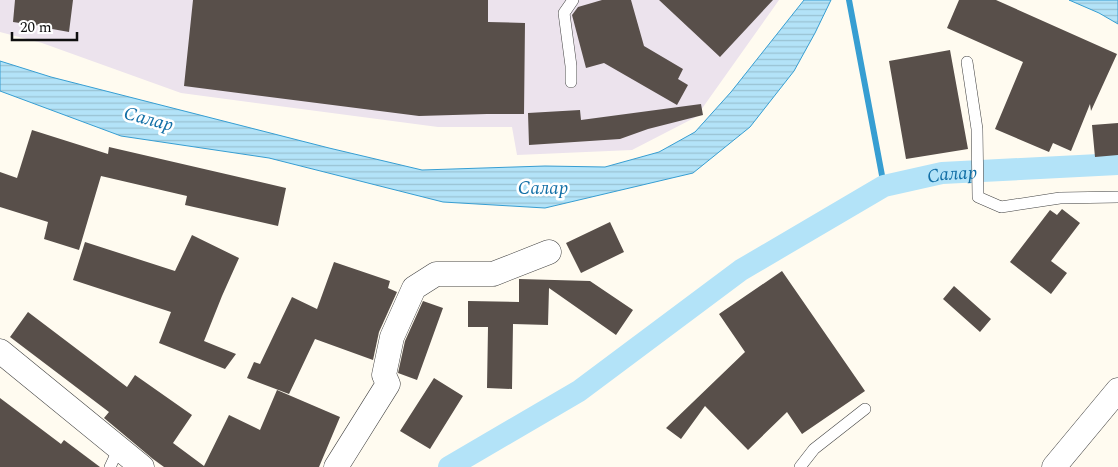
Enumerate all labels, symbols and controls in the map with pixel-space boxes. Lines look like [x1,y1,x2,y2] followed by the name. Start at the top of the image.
[12,10,78,42] scale bar
[20,16,52,39] text: 20 m
[120,99,177,140] water label: Салар
[924,158,978,192] water label: Салар
[518,174,568,203] water label: Салар

